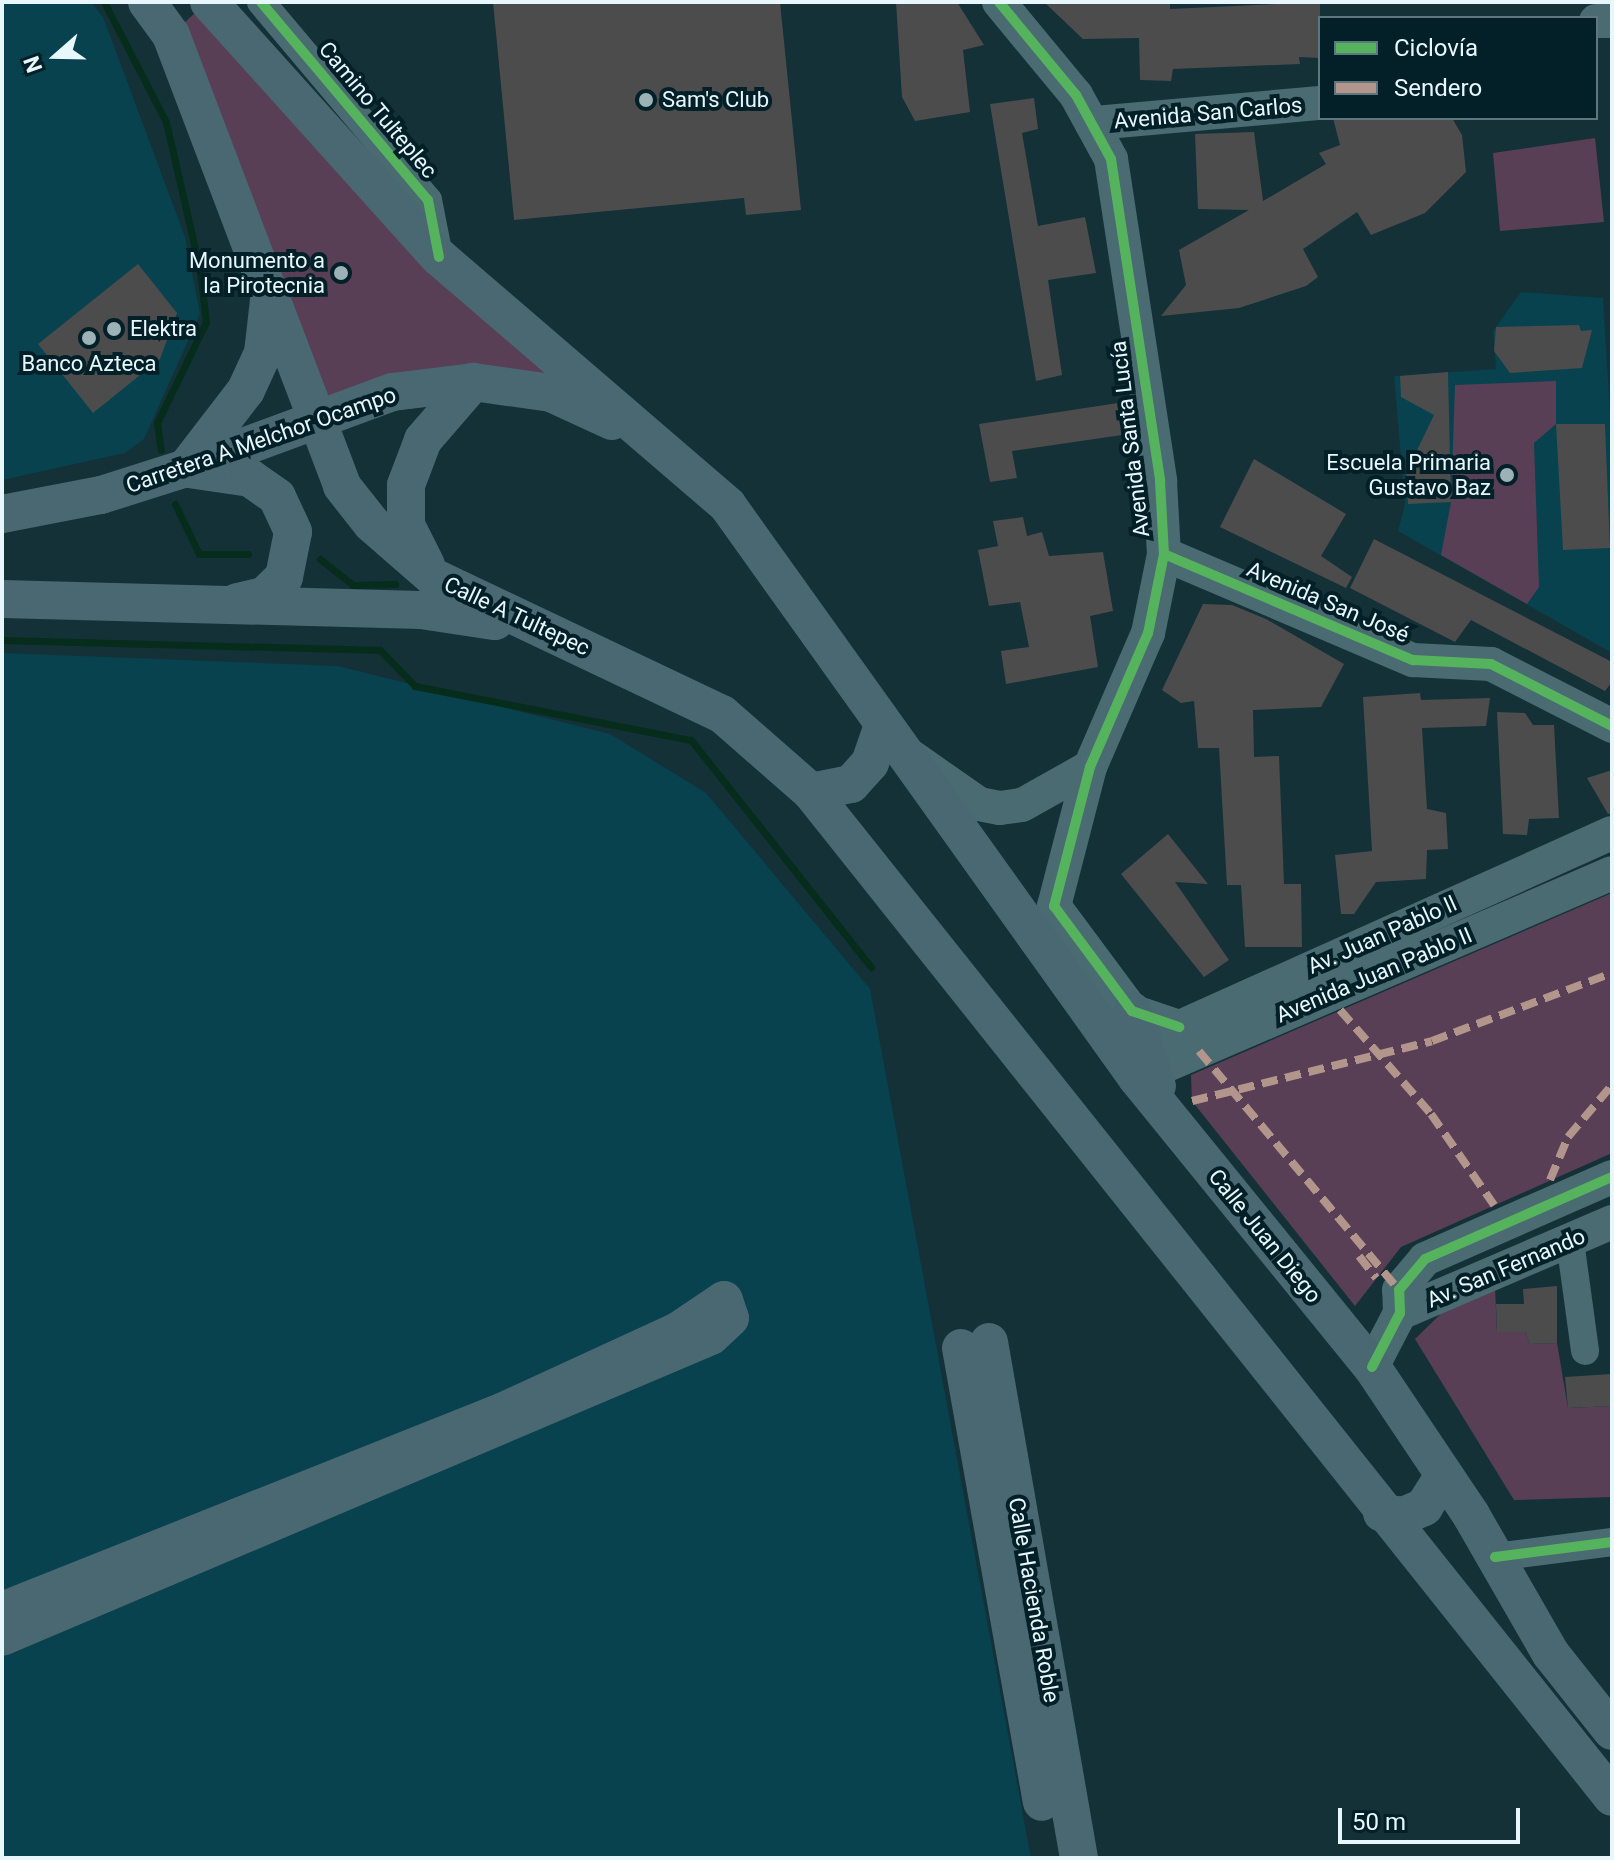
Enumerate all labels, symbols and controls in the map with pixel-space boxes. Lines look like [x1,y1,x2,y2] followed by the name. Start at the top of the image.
[16,16,96,96] north arrow
[1318,16,1598,120] legend
[1394,34,1478,62] text: Ciclovía
[313,36,443,184] street label: Camino Tulteplec
[19,53,47,76] text: N
[1394,74,1482,102] text: Sendero
[662,87,769,113] place label: Sam's Club
[637,91,655,109] marker: Sam's Club
[1113,92,1303,134] street label: Avenida San Carlos
[189,247,325,298] place label: Monumento a la Pirotecnia
[332,264,350,282] marker: Monumento a la Pirotecnia
[130,316,197,342] place label: Elektra
[105,320,123,338] marker: Elektra
[80,329,98,347] marker: Banco Azteca
[1105,339,1155,539] street label: Avenida Santa Lucía
[21,351,157,377] place label: Banco Azteca
[122,381,400,499] street label: Carretera A Melchor Ocampo
[1326,449,1491,500] place label: Escuela Primaria Gustavo Baz
[1498,466,1516,484] marker: Escuela Primaria Gustavo Baz
[1243,556,1413,648] street label: Avenida San José
[440,571,594,661] street label: Calle A Tultepec
[1303,890,1461,980] street label: Av. Juan Pablo ll
[1272,922,1476,1028] street label: Avenida Juan Pablo II
[1203,1164,1327,1308] street label: Calle Juan Diego
[1423,1223,1589,1313] street label: Av. San Fernando
[1003,1495,1065,1705] street label: Calle Hacienda Roble
[1342,1792,1524,1842] scale bar
[1352,1808,1406,1836] text: 50 m

